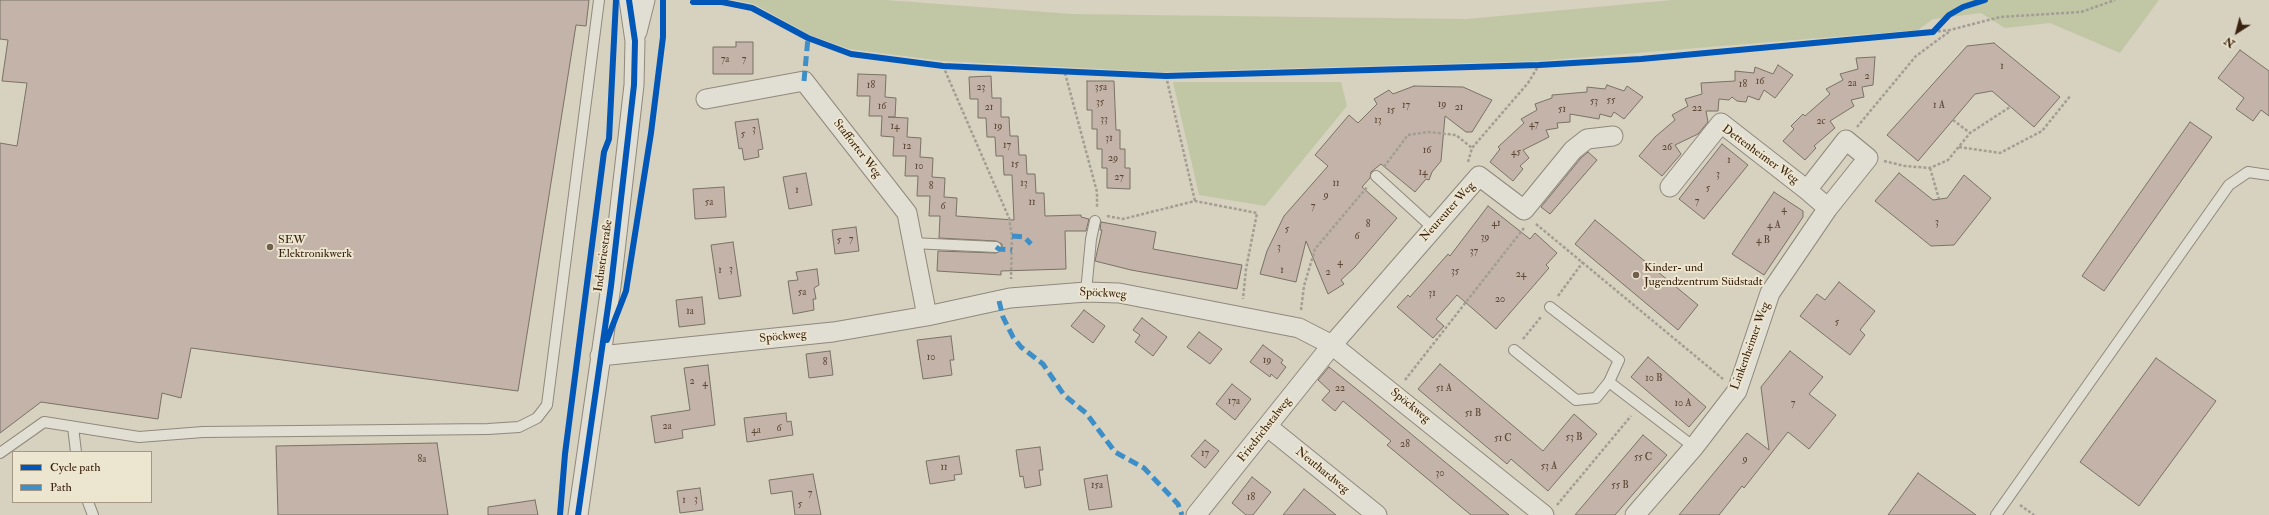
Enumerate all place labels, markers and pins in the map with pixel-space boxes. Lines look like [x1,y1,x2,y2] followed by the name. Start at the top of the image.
[278,233,352,261] place label: SEW Elektronikwerk
[265,242,275,252] marker: SEW Elektronikwerk
[1644,261,1763,289] place label: Kinder- und Jugendzentrum Südstadt
[1631,270,1641,280] marker: Kinder- und Jugendzentrum Südstadt

